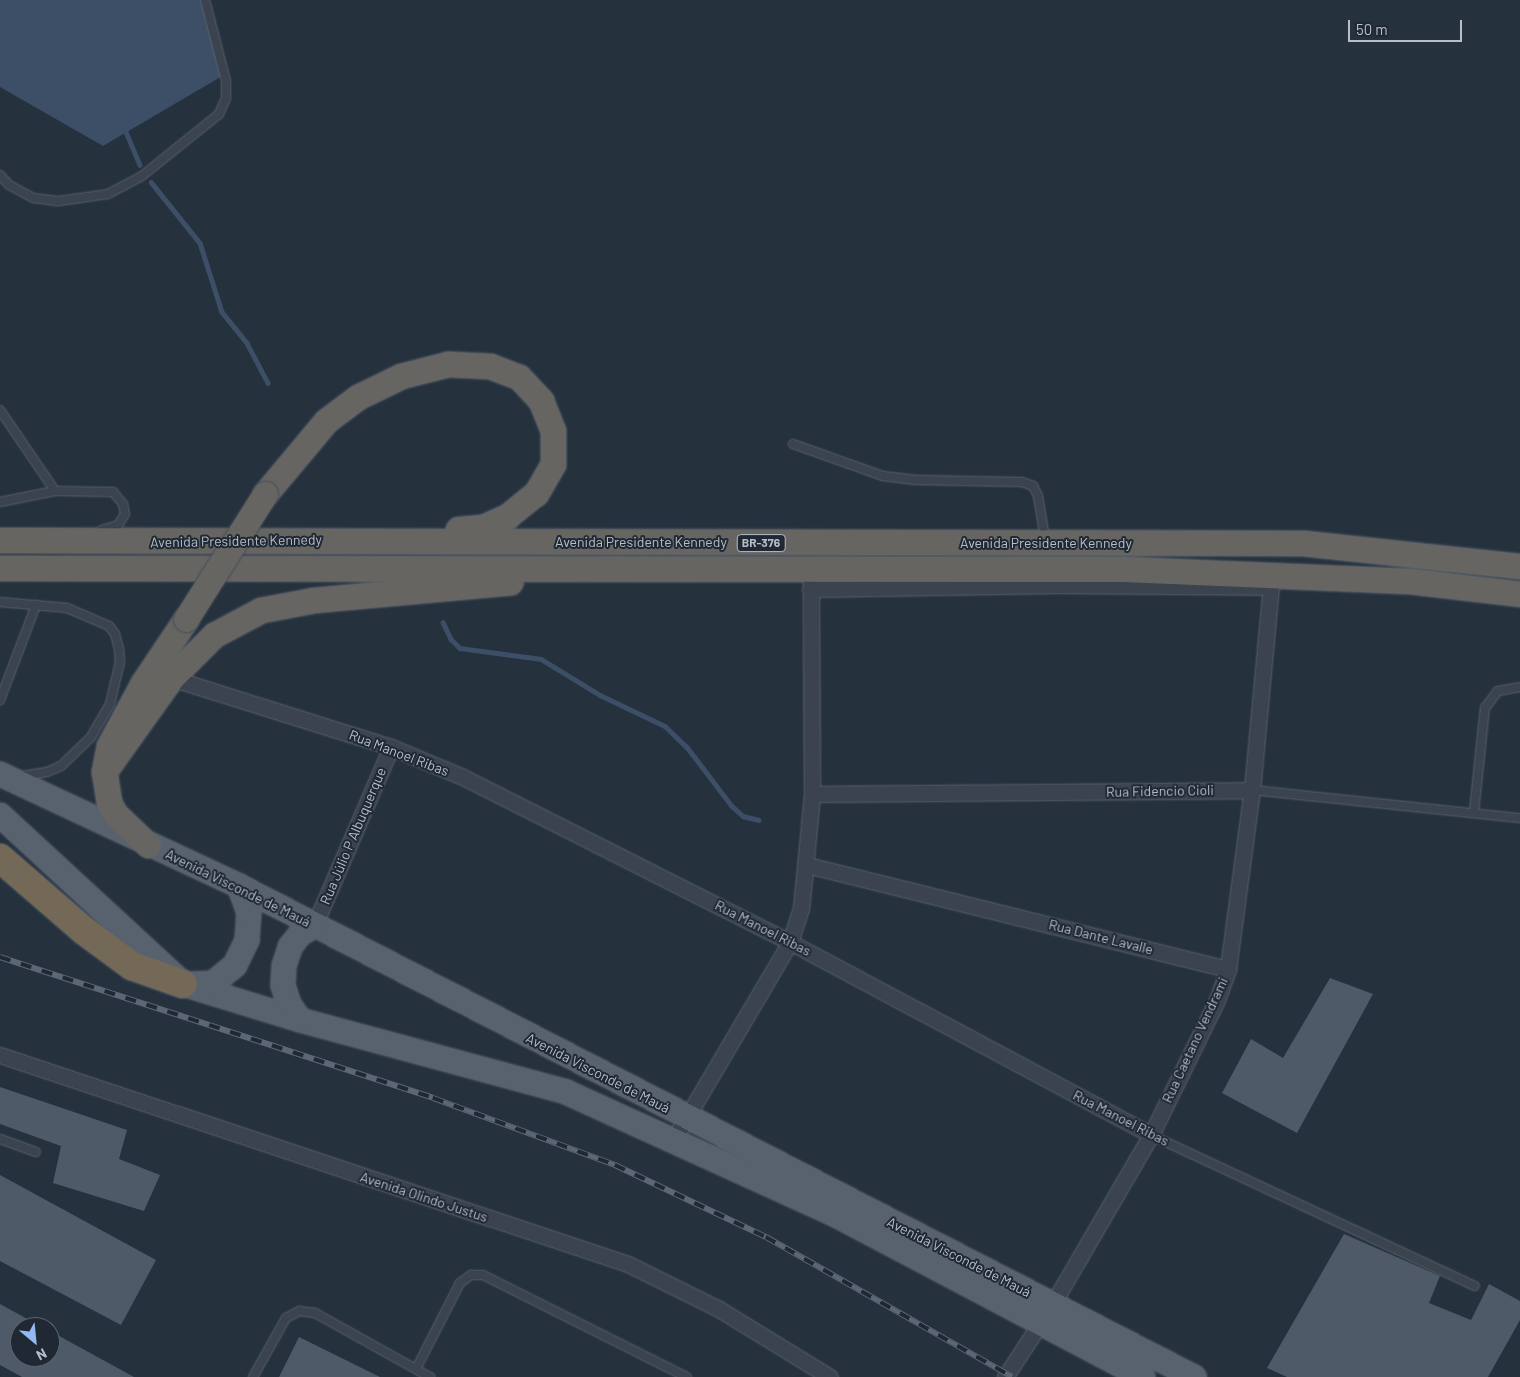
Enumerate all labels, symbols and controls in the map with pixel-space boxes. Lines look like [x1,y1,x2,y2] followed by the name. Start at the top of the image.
[1350,10,1464,42] scale bar
[1356,20,1388,38] text: 50 m
[150,531,322,551] street label: Avenida Presidente Kennedy
[555,534,727,550] street label: Avenida Presidente Kennedy
[736,534,786,552] road number: BR-376
[960,535,1132,551] street label: Avenida Presidente Kennedy
[347,726,451,780] street label: Rua Manoel Ribas
[317,765,389,907] street label: Rua Júlio P Albuquerque
[1106,782,1214,800] street label: Rua Fidencio Cioli
[163,846,313,930] street label: Avenida Visconde de Mauá
[712,897,814,959] street label: Rua Manoel Ribas
[1047,916,1155,958] street label: Rua Dante Lavalle
[1159,975,1231,1105] street label: Rua Caetano Vendrami
[523,1029,673,1117] street label: Avenida Visconde de Mauá
[1070,1087,1172,1149] street label: Rua Manoel Ribas
[358,1168,490,1226] street label: Avenida Olindo Justus
[884,1213,1034,1301] street label: Avenida Visconde de Mauá
[10,1317,60,1367] north arrow
[34,1345,50,1364] text: N

